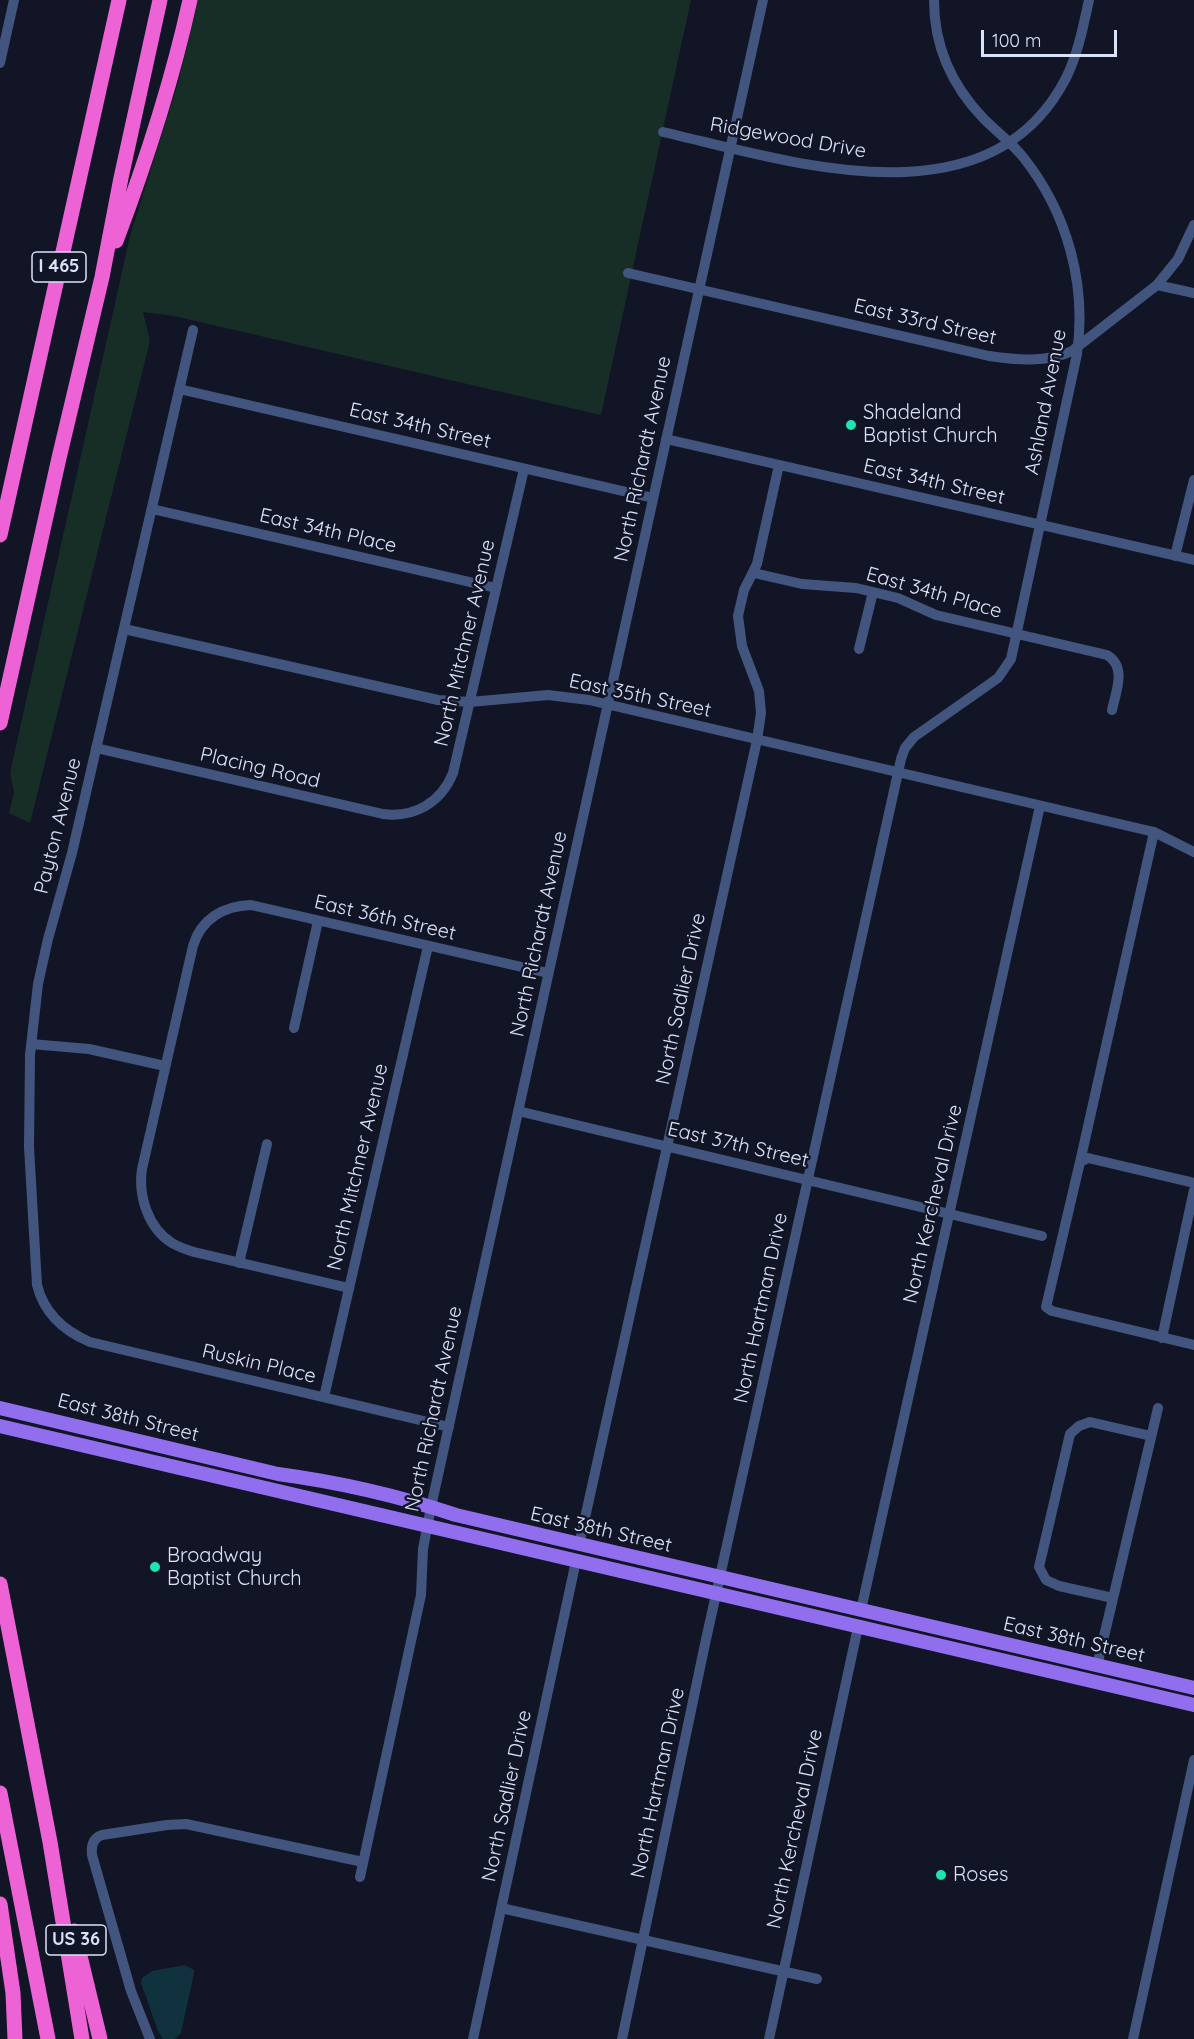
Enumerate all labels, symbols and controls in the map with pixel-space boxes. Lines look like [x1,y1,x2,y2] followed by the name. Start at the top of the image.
[984,18,1120,56] scale bar
[992,29,1041,52] text: 100 m
[708,112,868,164] street label: Ridgewood Drive
[32,252,86,282] road number: I 465
[851,294,999,350] street label: East 33rd Street
[1020,327,1072,477] street label: Ashland Avenue
[609,354,677,564] street label: North Richardt Avenue
[347,398,493,454] street label: East 34th Street
[863,401,998,448] place label: Shadeland Baptist Church
[844,418,858,432] marker: Shadeland Baptist Church
[861,454,1007,510] street label: East 34th Street
[257,504,399,558] street label: East 34th Place
[430,537,500,749] street label: North Mitchner Avenue
[863,562,1005,624] street label: East 34th Place
[567,669,713,723] street label: East 35th Street
[198,743,322,793] street label: Placing Road
[29,755,87,897] street label: Payton Avenue
[505,829,573,1039] street label: North Richardt Avenue
[312,890,458,946] street label: East 36th Street
[651,911,711,1087] street label: North Sadlier Drive
[323,1061,393,1273] street label: North Mitchner Avenue
[898,1102,968,1306] street label: North Kercheval Drive
[665,1117,811,1173] street label: East 37th Street
[729,1210,793,1406] street label: North Hartman Drive
[400,1304,468,1514] street label: North Richardt Avenue
[200,1339,318,1389] street label: Ruskin Place
[55,1389,201,1447] street label: East 38th Street
[528,1502,674,1558] street label: East 38th Street
[167,1544,302,1591] place label: Broadway Baptist Church
[148,1560,162,1574] marker: Broadway Baptist Church
[1001,1612,1147,1668] street label: East 38th Street
[626,1685,690,1881] street label: North Hartman Drive
[477,1708,537,1884] street label: North Sadlier Drive
[762,1727,828,1931] street label: North Kercheval Drive
[953,1863,1008,1887] place label: Roses
[934,1868,948,1882] marker: Roses
[46,1925,106,1955] road number: US 36

